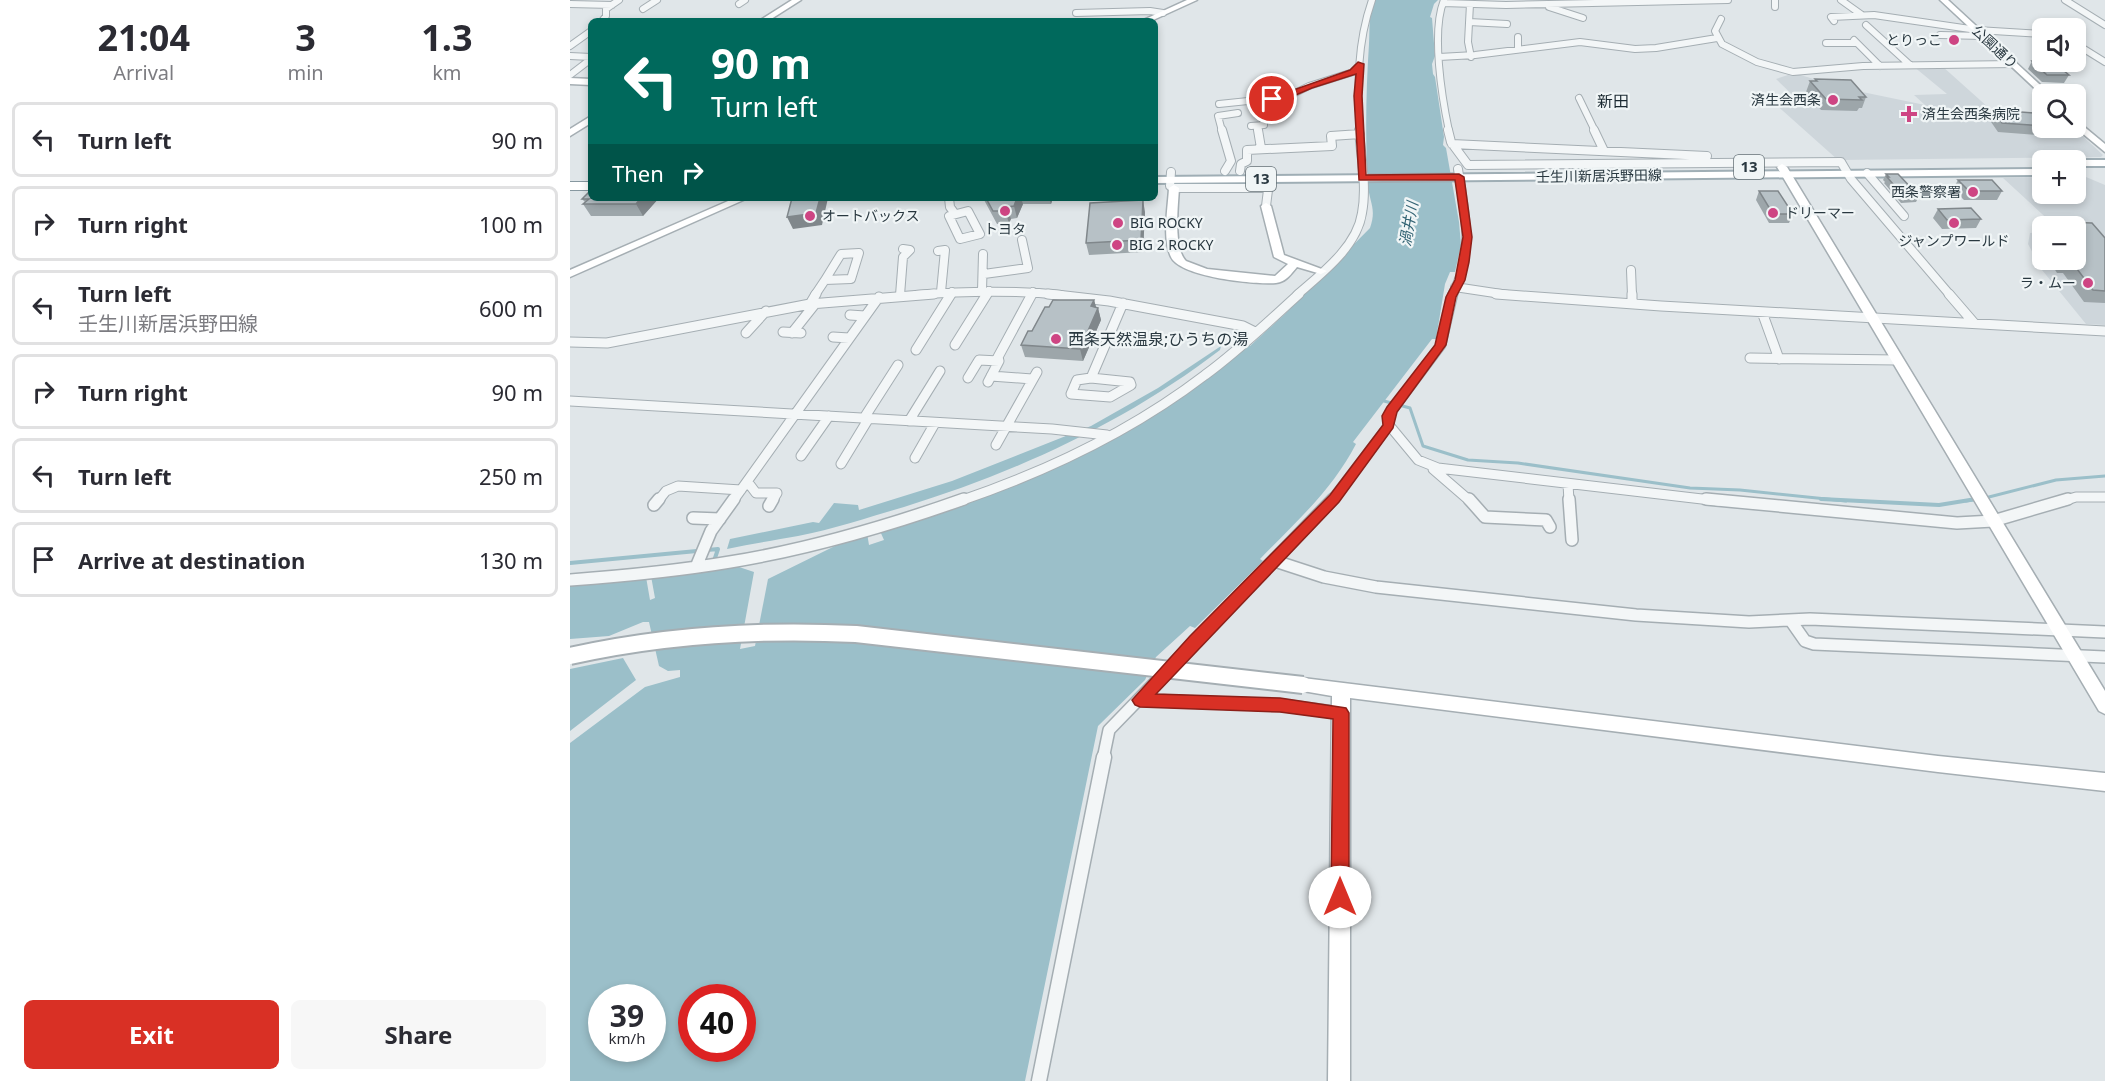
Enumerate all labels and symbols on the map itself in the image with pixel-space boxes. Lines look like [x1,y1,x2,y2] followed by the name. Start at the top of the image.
[1968,21,2022,73] street label: 公園通り
[1886,30,1942,49] place label: とりっこ
[1947,33,1961,47] marker: とりっこ
[1246,73,1297,124] pin
[1597,90,1629,112] district label: 新田
[1751,90,1821,109] place label: 済生会西条
[1826,93,1840,107] marker: 済生会西条
[1922,104,2020,123] place label: 済生会西条病院
[1900,105,1918,123] marker: 済生会西条病院
[1734,155,1764,179] road number: 13
[1536,165,1662,186] street label: 壬生川新居浜野田線
[1246,167,1276,191] road number: 13
[1891,182,1961,201] place label: 西条警察署
[1966,185,1980,199] marker: 西条警察署
[1394,198,1422,248] water label: 渦井川
[1785,203,1855,222] place label: ドリーマー
[998,204,1012,218] marker: トヨタ
[822,206,920,225] place label: オートバックス
[1766,206,1780,220] marker: ドリーマー
[803,209,817,223] marker: オートバックス
[1130,213,1203,232] place label: BIG ROCKY
[1111,216,1125,230] marker: BIG ROCKY
[1947,216,1961,230] marker: ジャンプワールド
[984,219,1026,238] place label: トヨタ
[1899,231,2009,250] place label: ジャンプワールド
[1129,235,1213,254] place label: BIG 2 ROCKY
[1110,238,1124,252] marker: BIG 2 ROCKY
[2020,273,2076,292] place label: ラ・ムー
[2081,276,2095,290] marker: ラ・ムー
[1068,328,1248,350] place label: 西条天然温泉;ひうちの湯
[1049,332,1063,346] marker: 西条天然温泉;ひうちの湯
[1308,865,1372,929] position arrow
[678,984,756,1062] speed limit sign: 40

